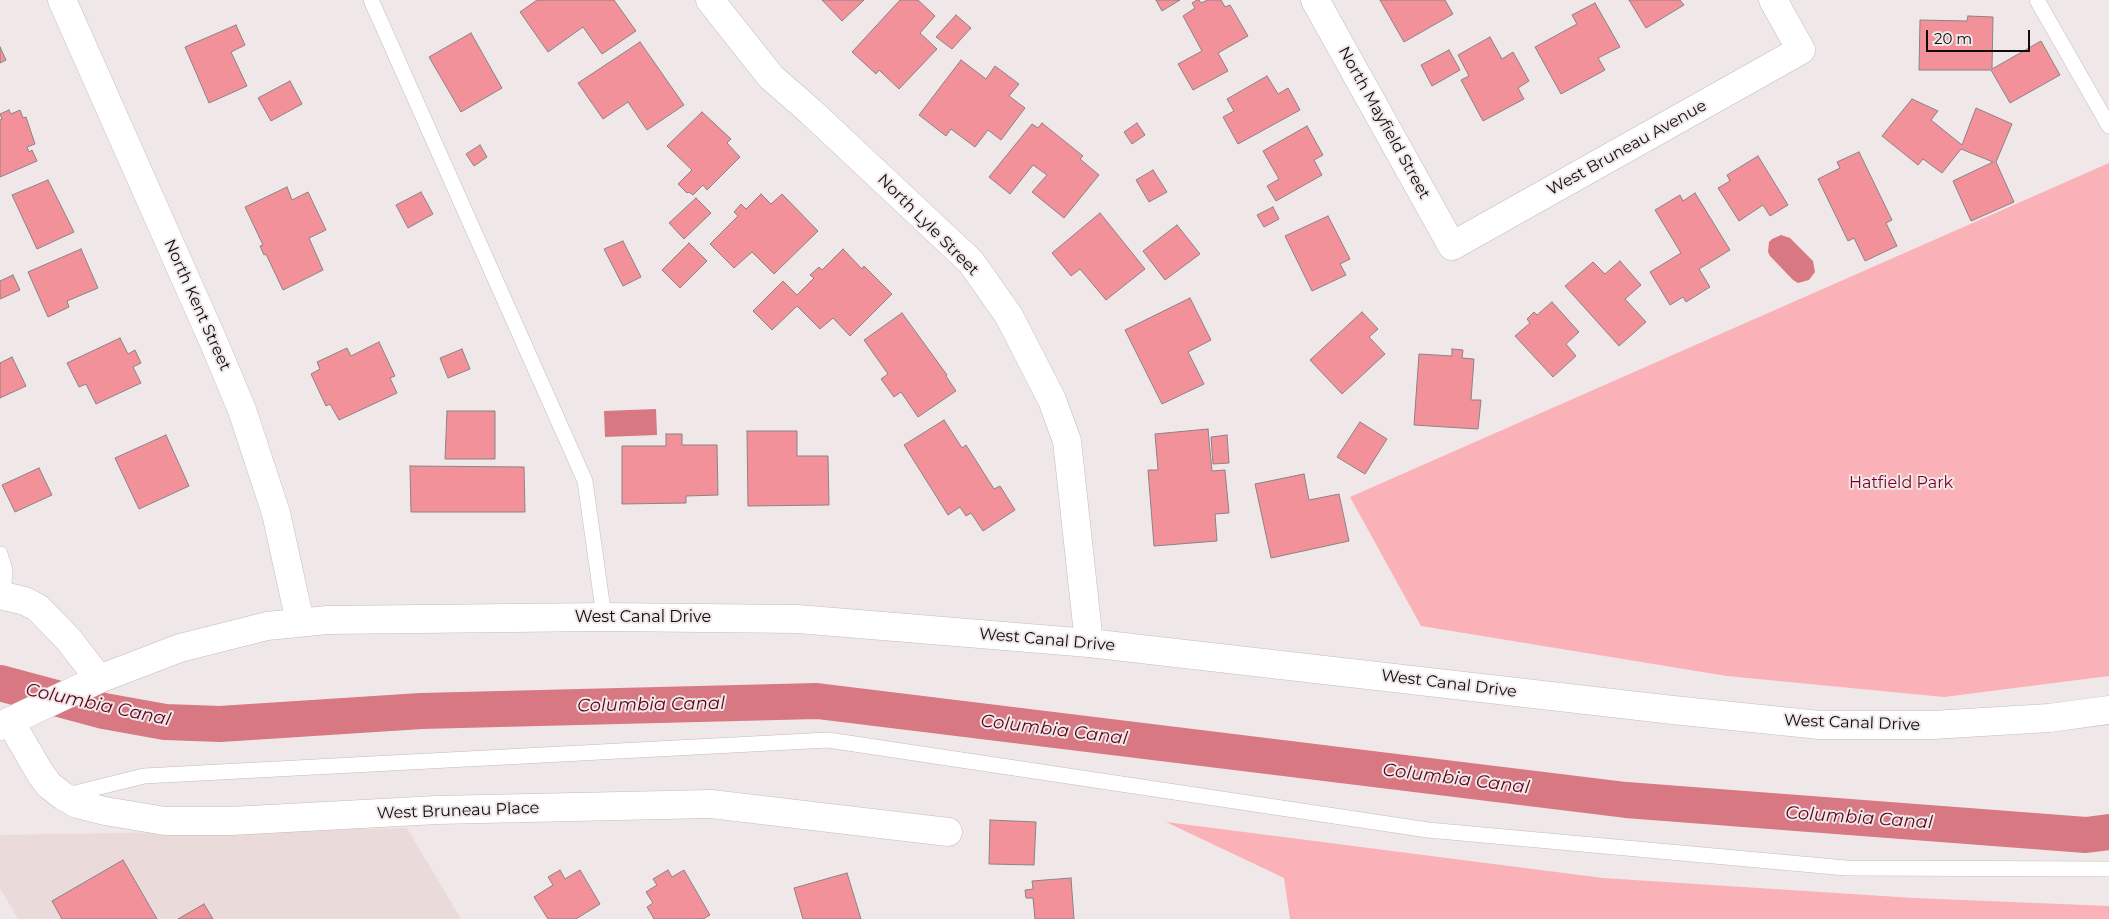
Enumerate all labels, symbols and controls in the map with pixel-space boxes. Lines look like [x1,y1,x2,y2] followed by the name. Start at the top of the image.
[1929,20,2033,52] scale bar
[1934,29,1972,48] text: 20 m
[1334,43,1434,203] street label: North Mayfield Street
[1544,96,1710,200] street label: West Bruneau Avenue
[873,170,983,280] street label: North Lyle Street
[159,236,235,374] street label: North Kent Street
[1849,473,1953,493] park label: Hatfield Park
[575,607,711,627] street label: West Canal Drive
[978,624,1116,656] street label: West Canal Drive
[1380,666,1518,702] street label: West Canal Drive
[23,679,173,731] water label: Columbia Canal
[577,693,725,717] water label: Columbia Canal
[979,710,1129,750] water label: Columbia Canal
[1784,711,1920,735] street label: West Canal Drive
[1381,759,1531,799] water label: Columbia Canal
[376,799,540,823] street label: West Bruneau Place
[1785,802,1933,834] water label: Columbia Canal

